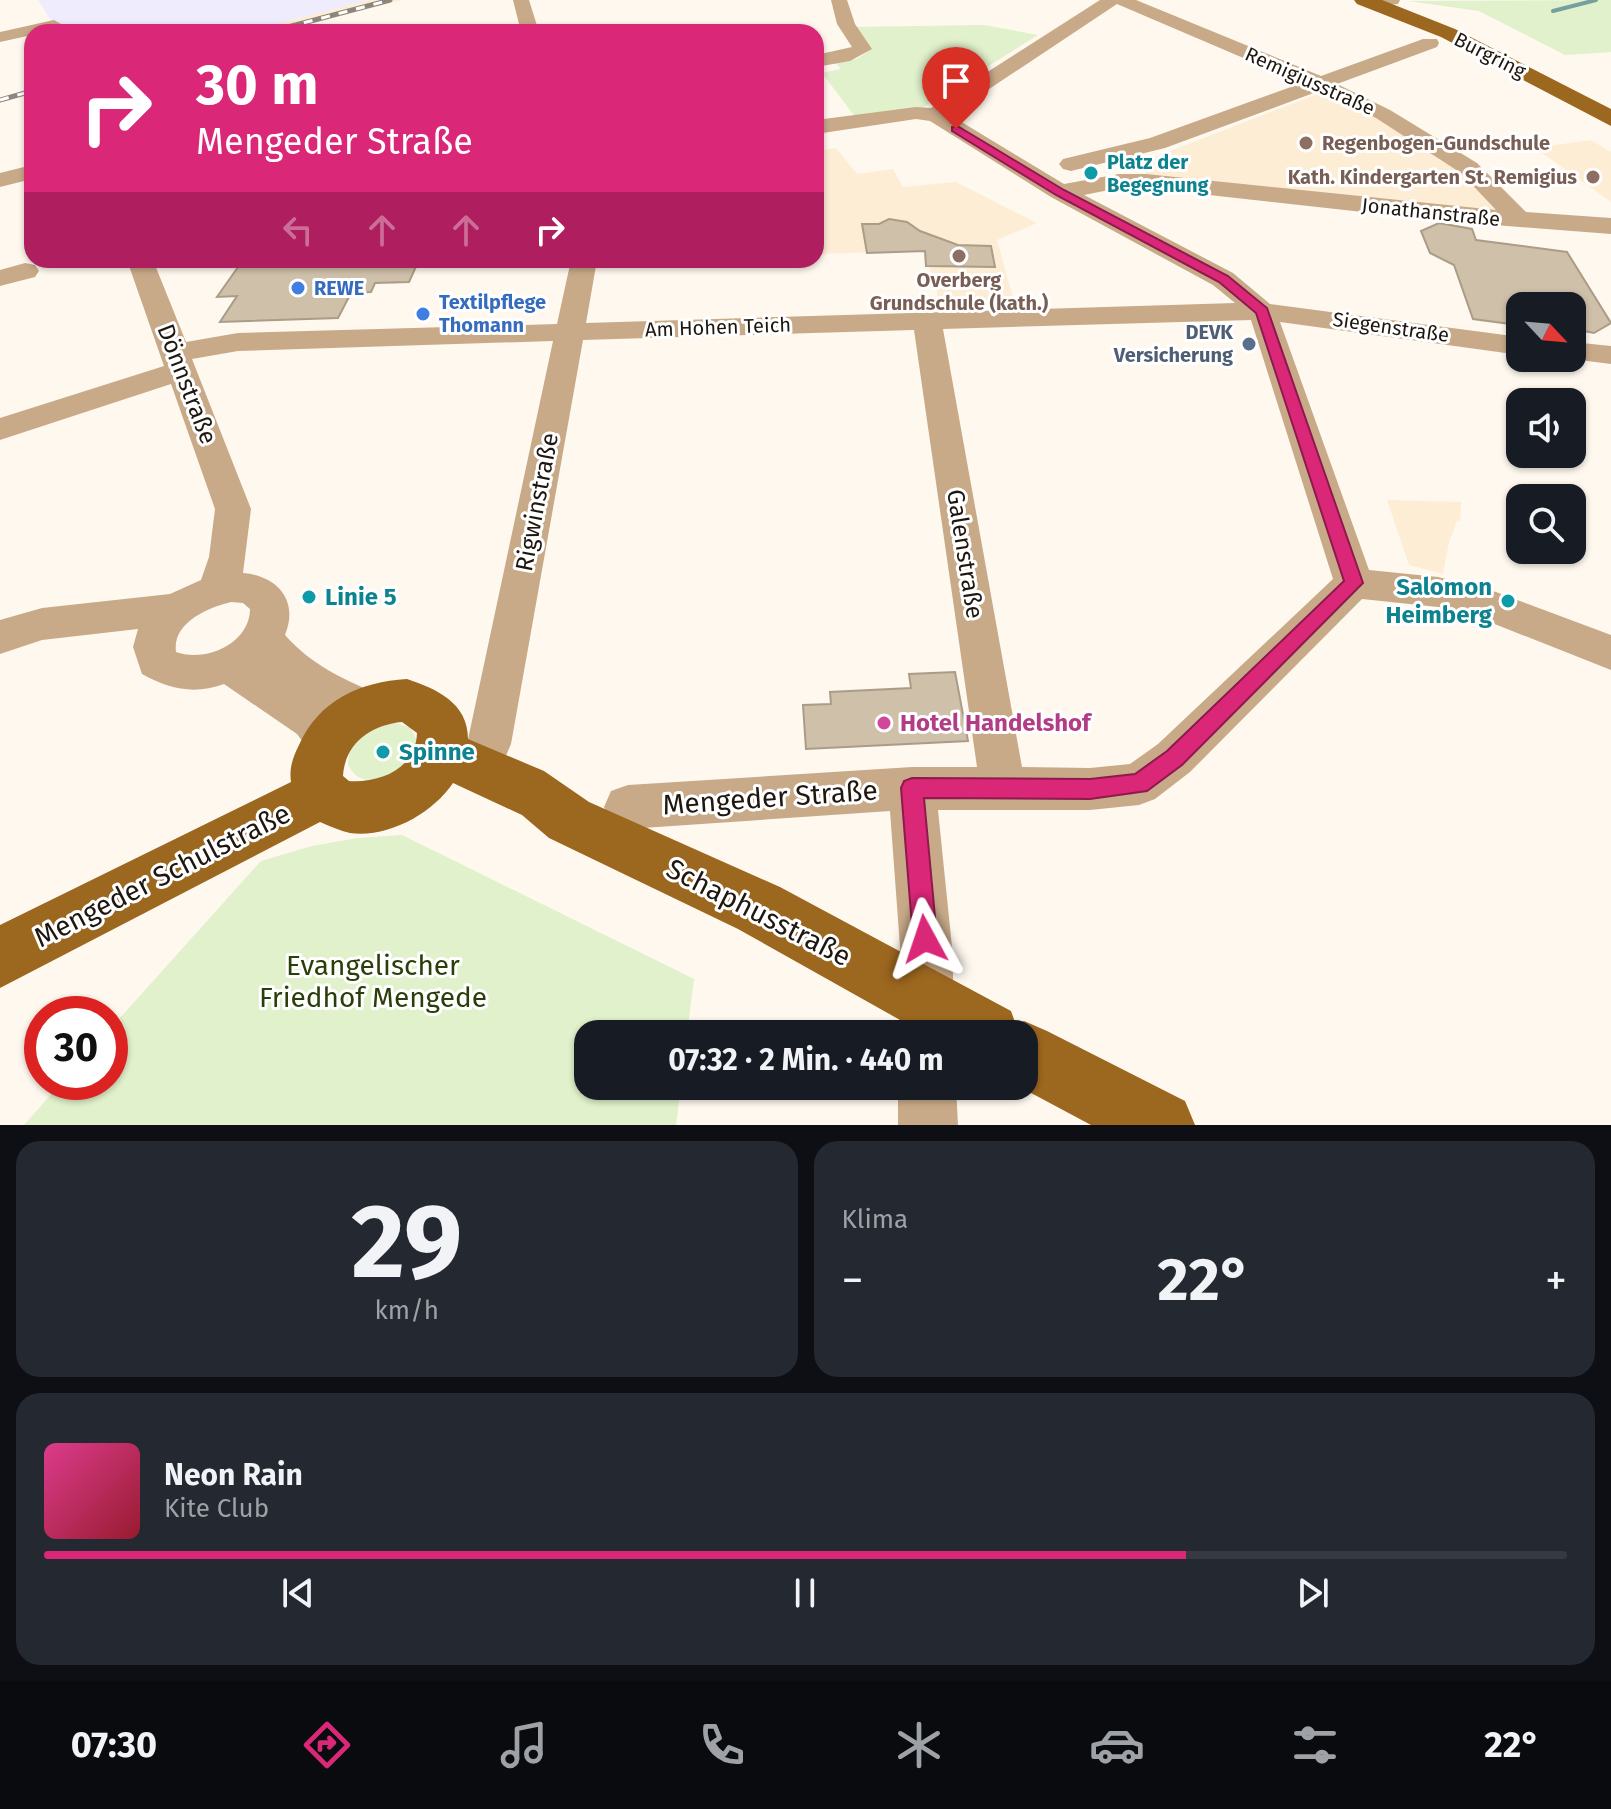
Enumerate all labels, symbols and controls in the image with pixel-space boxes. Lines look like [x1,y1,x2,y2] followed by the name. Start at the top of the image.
[1450,27,1530,83] street label: Burgring
[1241,42,1379,120] street label: Remigiusstraße
[922,47,990,129] pin
[196,52,318,119] text: 30 m
[64,56,168,160] icon: right
[934,59,978,103] icon: arrive
[196,120,473,164] text: Mengeder Straße
[1322,131,1550,155] place label: Regenbogen-Gundschule
[1297,134,1315,152] marker: Regenbogen-Gundschule
[1107,150,1210,197] place label: Platz der Begegnung
[1082,164,1100,182] marker: Platz der Begegnung
[1288,165,1577,189] place label: Kath. Kindergarten St. Remigius
[1584,168,1602,186] marker: Kath. Kindergarten St. Remigius
[1361,193,1501,231] street label: Jonathanstraße
[276,208,320,252] icon: left
[360,208,404,252] icon: ahead
[444,208,488,252] icon: ahead
[528,208,572,252] icon: right
[950,247,968,265] marker: Overberg Grundschule (kath.)
[870,268,1049,315] place label: Overberg Grundschule (kath.)
[314,276,364,300] place label: REWE
[289,279,307,297] marker: REWE
[439,290,546,337] place label: Textilpflege Thomann
[1506,292,1586,372] north arrow
[1506,292,1586,564] map controls
[414,305,432,323] marker: Textilpflege Thomann
[1331,307,1451,347] street label: Siegenstraße
[645,312,791,342] street label: Am Hohen Teich
[151,320,223,448] street label: Dönnstraße
[1113,320,1234,367] place label: DEVK Versicherung
[1240,335,1258,353] marker: DEVK Versicherung
[1506,388,1586,468] button: sound
[510,430,564,574] street label: Rigwinstraße
[1506,484,1586,564] button: search
[941,487,989,621] street label: Galenstraße
[1386,573,1493,629] place label: Salomon Heimberg
[325,583,397,611] place label: Linie 5
[300,588,318,606] marker: Linie 5
[1499,592,1517,610] marker: Salomon Heimberg
[900,709,1093,737] place label: Hotel Handelshof
[875,714,893,732] marker: Hotel Handelshof
[399,738,475,766] place label: Spinne
[374,743,392,761] marker: Spinne
[661,774,879,821] street label: Mengeder Straße
[29,797,296,954] street label: Mengeder Schulstraße
[661,852,856,973] street label: Schaphusstraße
[883,897,967,981] position arrow
[259,949,487,1014] park label: Evangelischer Friedhof Mengede
[24,996,128,1100] speed limit sign: 30
[668,1042,944,1078] text: 07:32 · 2 Min. · 440 m
[351,1180,462,1305] text: 29
[842,1204,908,1235] text: Klima
[1158,1244,1251,1316] text: 22°
[842,1254,864,1307] text: −
[1545,1254,1567,1307] text: +
[375,1295,439,1326] text: km/h
[164,1457,303,1493] text: Neon Rain
[164,1493,269,1524] text: Kite Club
[276,1571,320,1615] icon: previous
[783,1571,827,1615] icon: pause
[1291,1571,1335,1615] icon: next
[299,1717,355,1773] icon: directions
[496,1717,552,1773] icon: music
[694,1717,750,1773] icon: phone
[891,1717,947,1773] icon: climate
[1089,1717,1145,1773] icon: car
[1287,1717,1343,1773] icon: filters
[71,1723,157,1767] text: 07:30
[1484,1723,1540,1767] text: 22°

